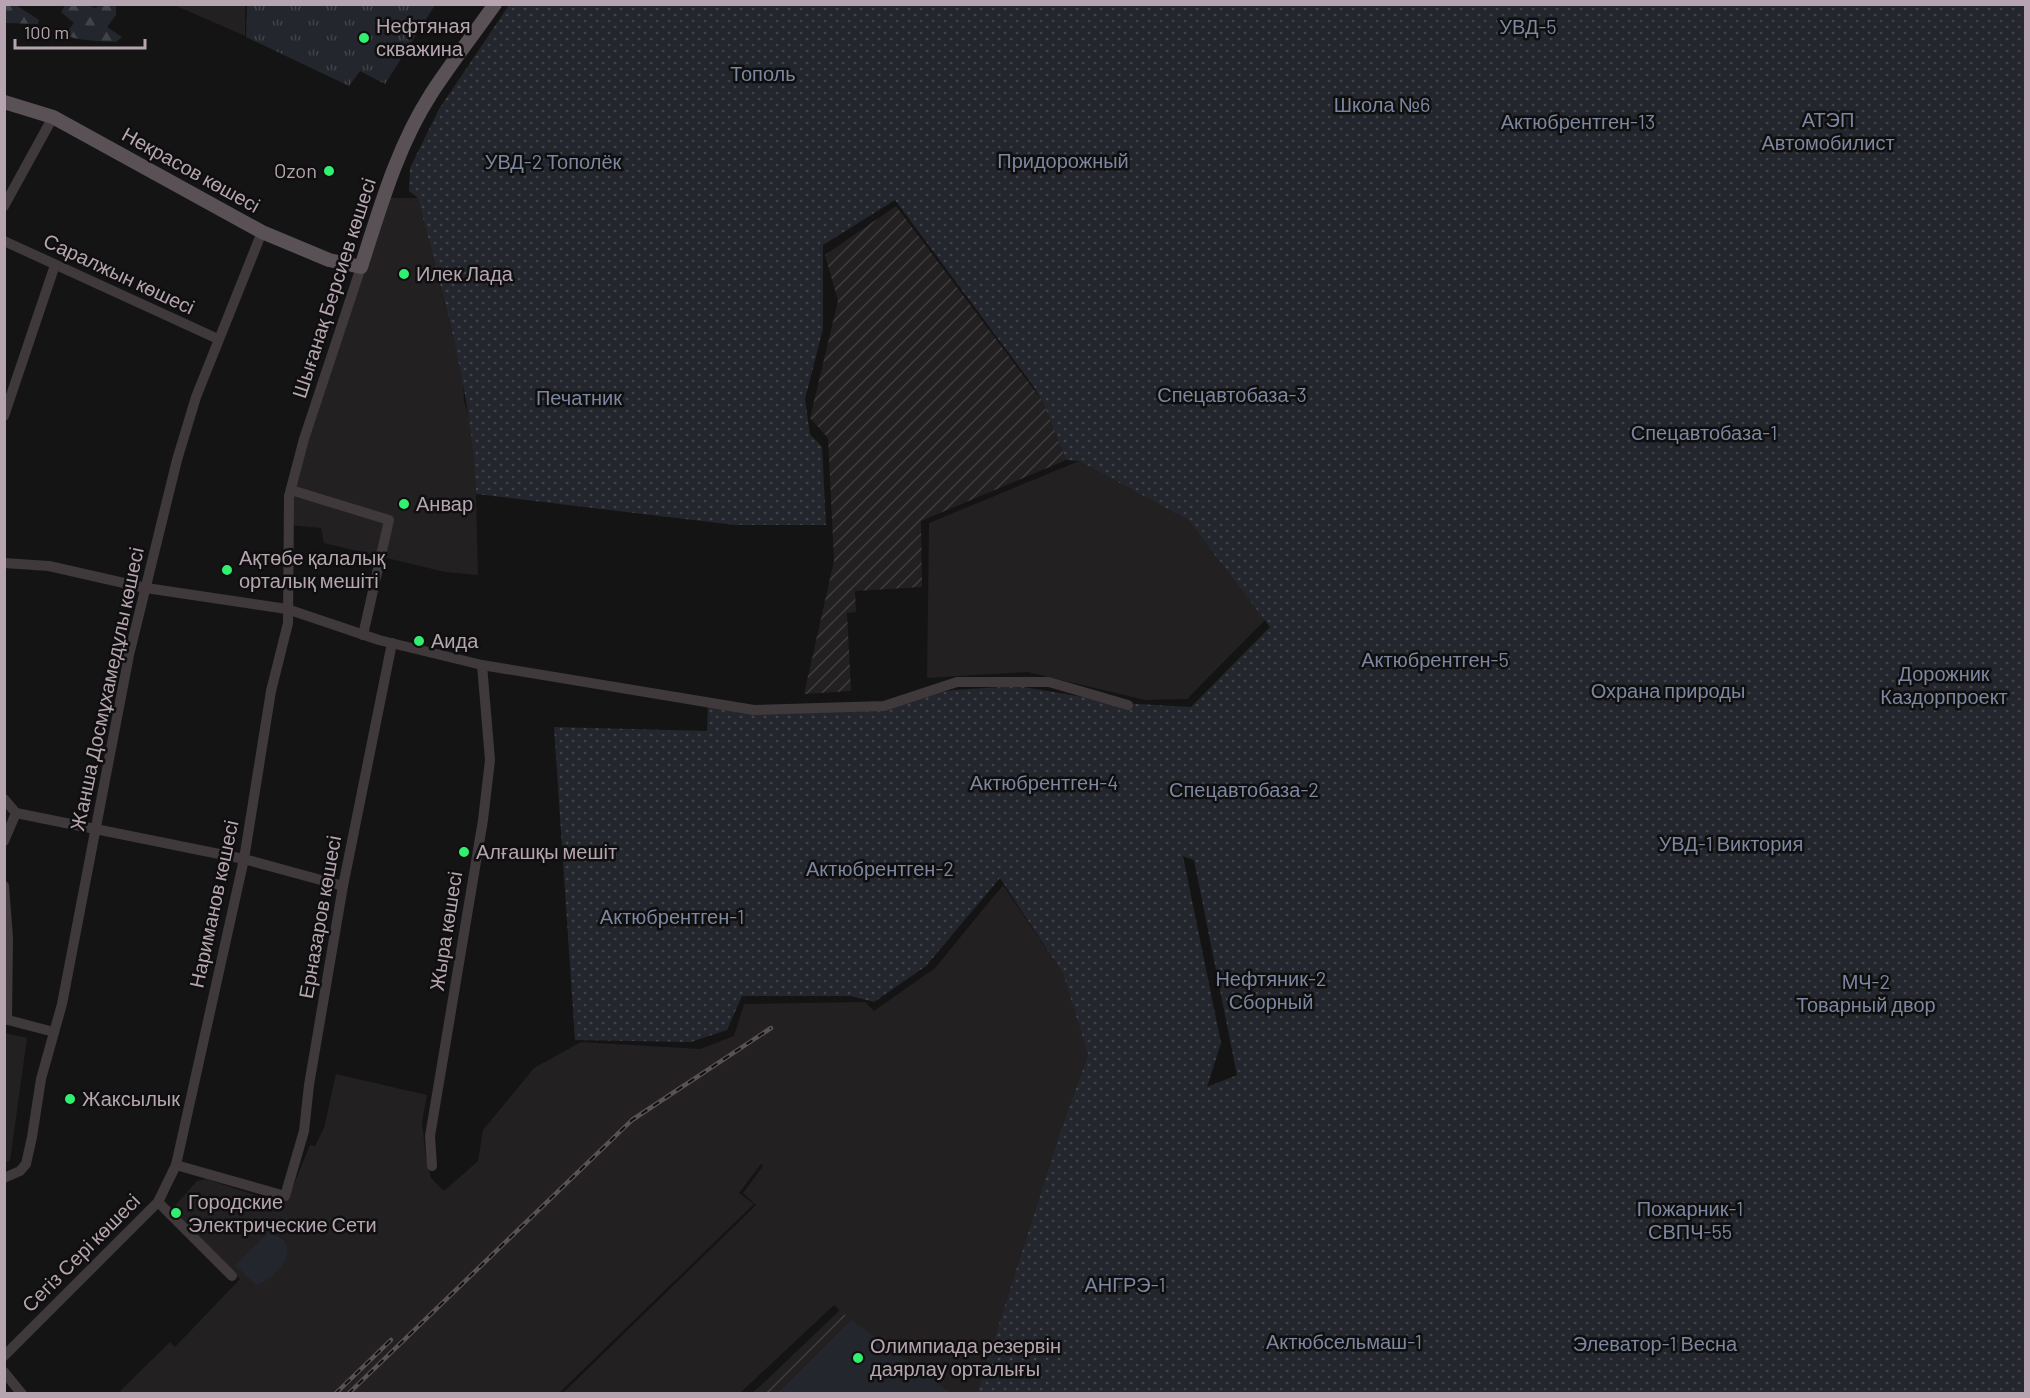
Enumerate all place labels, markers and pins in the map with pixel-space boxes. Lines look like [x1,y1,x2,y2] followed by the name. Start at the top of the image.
[376,13,471,60] place label: Нефтяная скважина
[357,31,371,45] marker: Нефтяная скважина
[274,158,317,182] place label: Ozon
[322,164,336,178] marker: Ozon
[416,261,514,285] place label: Илек Лада
[397,267,411,281] marker: Илек Лада
[416,491,473,515] place label: Анвар
[397,497,411,511] marker: Анвар
[239,545,385,592] place label: Ақтөбе қалалық орталық мешіті
[220,563,234,577] marker: Ақтөбе қалалық орталық мешіті
[431,628,479,652] place label: Аида
[412,634,426,648] marker: Аида
[476,839,617,863] place label: Алғашқы мешіт
[457,845,471,859] marker: Алғашқы мешіт
[82,1086,180,1110] place label: Жаксылык
[63,1092,77,1106] marker: Жаксылык
[188,1189,377,1236] place label: Городские Электрические Сети
[169,1206,183,1220] marker: Городские Электрические Сети
[870,1333,1061,1380] place label: Олимпиада резервін даярлау орталығы
[851,1351,865,1365] marker: Олимпиада резервін даярлау орталығы

